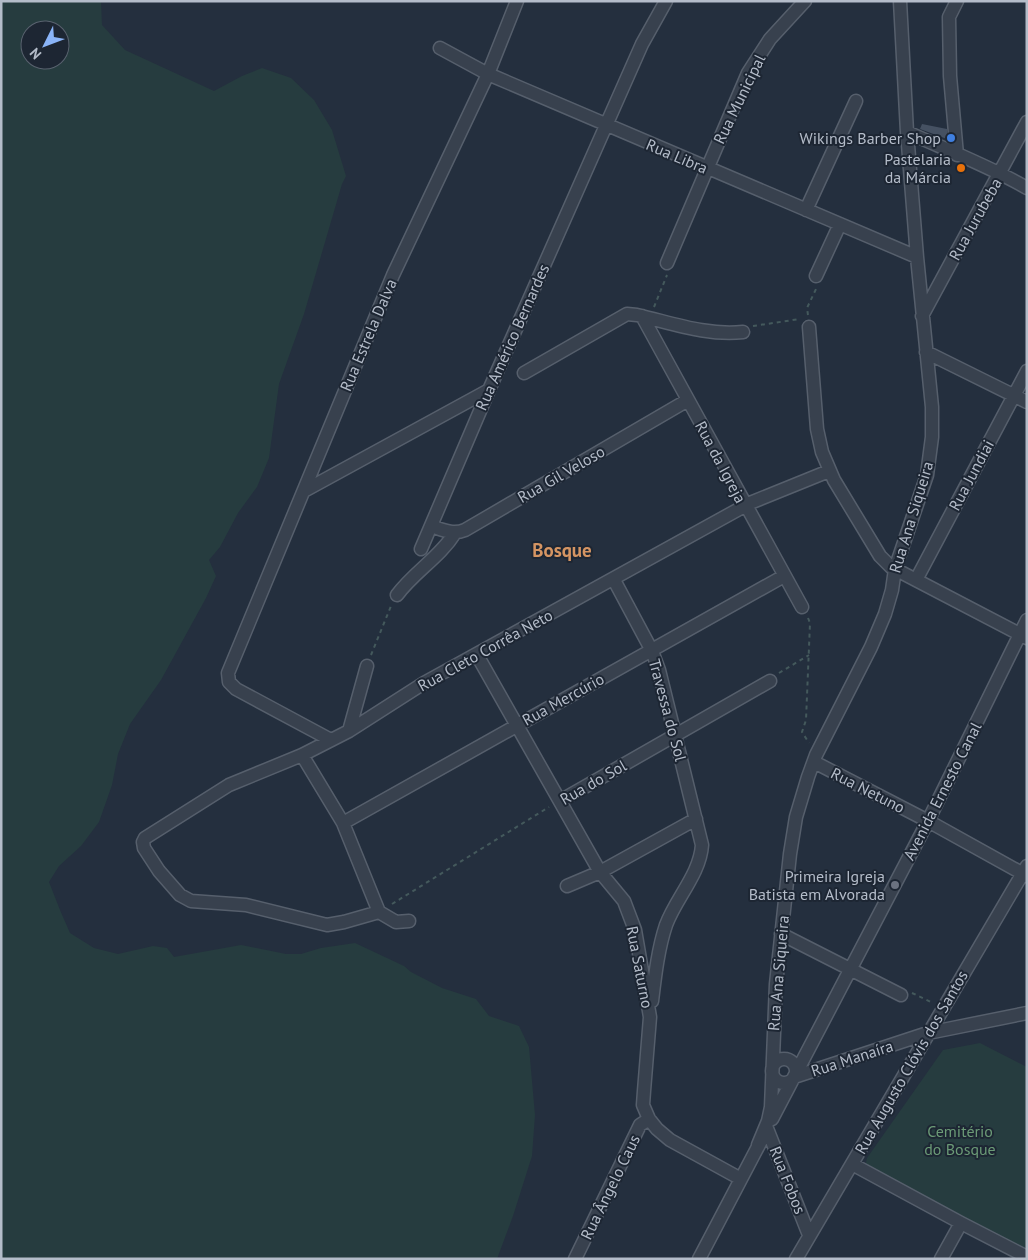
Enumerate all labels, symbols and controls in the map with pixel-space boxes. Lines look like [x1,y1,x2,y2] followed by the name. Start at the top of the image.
[20,20,70,70] north arrow
[26,44,45,63] text: N
[709,51,769,147] street label: Rua Municipal
[799,128,941,148] place label: Wikings Barber Shop
[945,132,957,144] marker: Wikings Barber Shop
[643,134,711,178] street label: Rua Libra
[884,149,951,187] place label: Pastelaria da Márcia
[955,162,967,174] marker: Pastelaria da Márcia
[944,174,1006,264] street label: Rua Jurubeba
[471,260,553,413] street label: Rua Américo Bernardes
[335,276,401,394] street label: Rua Estrela Dalva
[691,418,751,506] street label: Rua da Igreja
[944,436,998,514] street label: Rua Jundiai
[514,441,608,507] street label: Rua Gil Veloso
[885,459,937,575] street label: Rua Ana Siqueira
[532,538,592,562] district label: Bosque
[414,605,556,695] street label: Rua Cleto Corrêa Neto
[645,657,691,764] street label: Travessa do Sol
[519,668,607,730] street label: Rua Mercúrio
[899,718,986,863] street label: Avenida Ernesto Canal
[556,755,630,809] street label: Rua do Sol
[828,763,908,817] street label: Rua Netuno
[749,866,885,904] place label: Primeira Igreja Batista em Alvorada
[889,879,901,891] marker: Primeira Igreja Batista em Alvorada
[763,914,793,1032] street label: Rua Ana Siqueira
[622,924,658,1010] street label: Rua Saturno
[850,966,972,1157] street label: Rua Augusto Clóvis dos Santos
[808,1035,896,1081] street label: Rua Manaíra
[924,1121,996,1159] park label: Cemitério do Bosque
[576,1131,644,1243] street label: Rua Ângelo Caus
[765,1143,811,1217] street label: Rua Fobos

